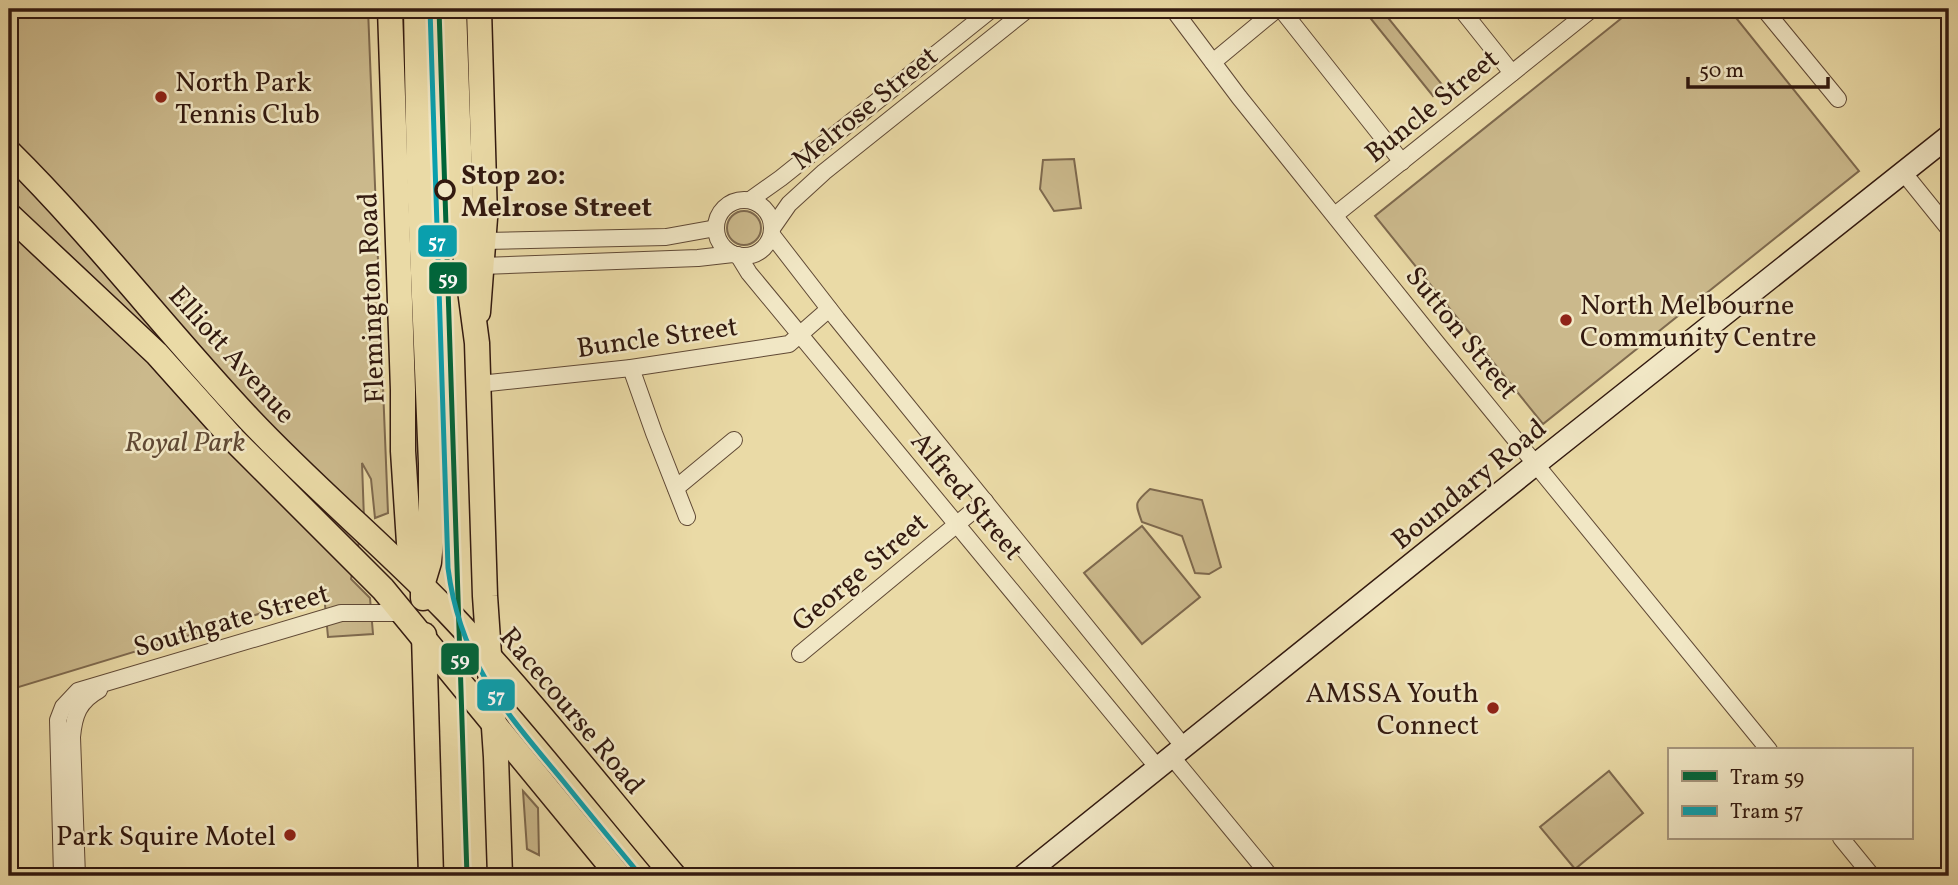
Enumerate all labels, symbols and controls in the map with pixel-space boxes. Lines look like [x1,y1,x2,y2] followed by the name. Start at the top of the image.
[784,38,947,180] street label: Melrose Street
[1357,41,1508,173] street label: Buncle Street
[1688,46,1828,90] scale bar
[1699,57,1744,86] text: 50 m
[175,64,320,135] place label: North Park Tennis Club
[153,89,169,105] marker: North Park Tennis Club
[461,157,652,228] place label: Stop 20: Melrose Street
[435,180,455,200] marker: Stop 20: Melrose Street
[349,192,396,404] street label: Flemington Road
[417,224,458,258] line badge: 57
[428,230,446,256] text: 57
[1395,259,1527,408] street label: Sutton Street
[428,261,468,295] line badge: 59
[438,267,458,293] text: 59
[159,278,304,433] street label: Elliott Avenue
[1580,287,1817,358] place label: North Melbourne Community Centre
[574,308,740,369] street label: Buncle Street
[1558,312,1574,328] marker: North Melbourne Community Centre
[1384,410,1555,560] street label: Boundary Road
[125,424,245,463] park label: Royal Park
[901,424,1032,569] street label: Alfred Street
[784,504,937,642] street label: George Street
[129,575,334,668] street label: Southgate Street
[489,619,653,804] street label: Racecourse Road
[440,642,480,676] line badge: 59
[450,648,470,674] text: 59
[1306,675,1479,746] place label: AMSSA Youth Connect
[476,678,516,712] line badge: 57
[487,684,505,710] text: 57
[1485,700,1501,716] marker: AMSSA Youth Connect
[1668,748,1912,840] legend
[1730,764,1804,793] text: Tram 59
[1730,798,1804,827] text: Tram 57
[56,818,276,857] place label: Park Squire Motel
[282,827,298,843] marker: Park Squire Motel

